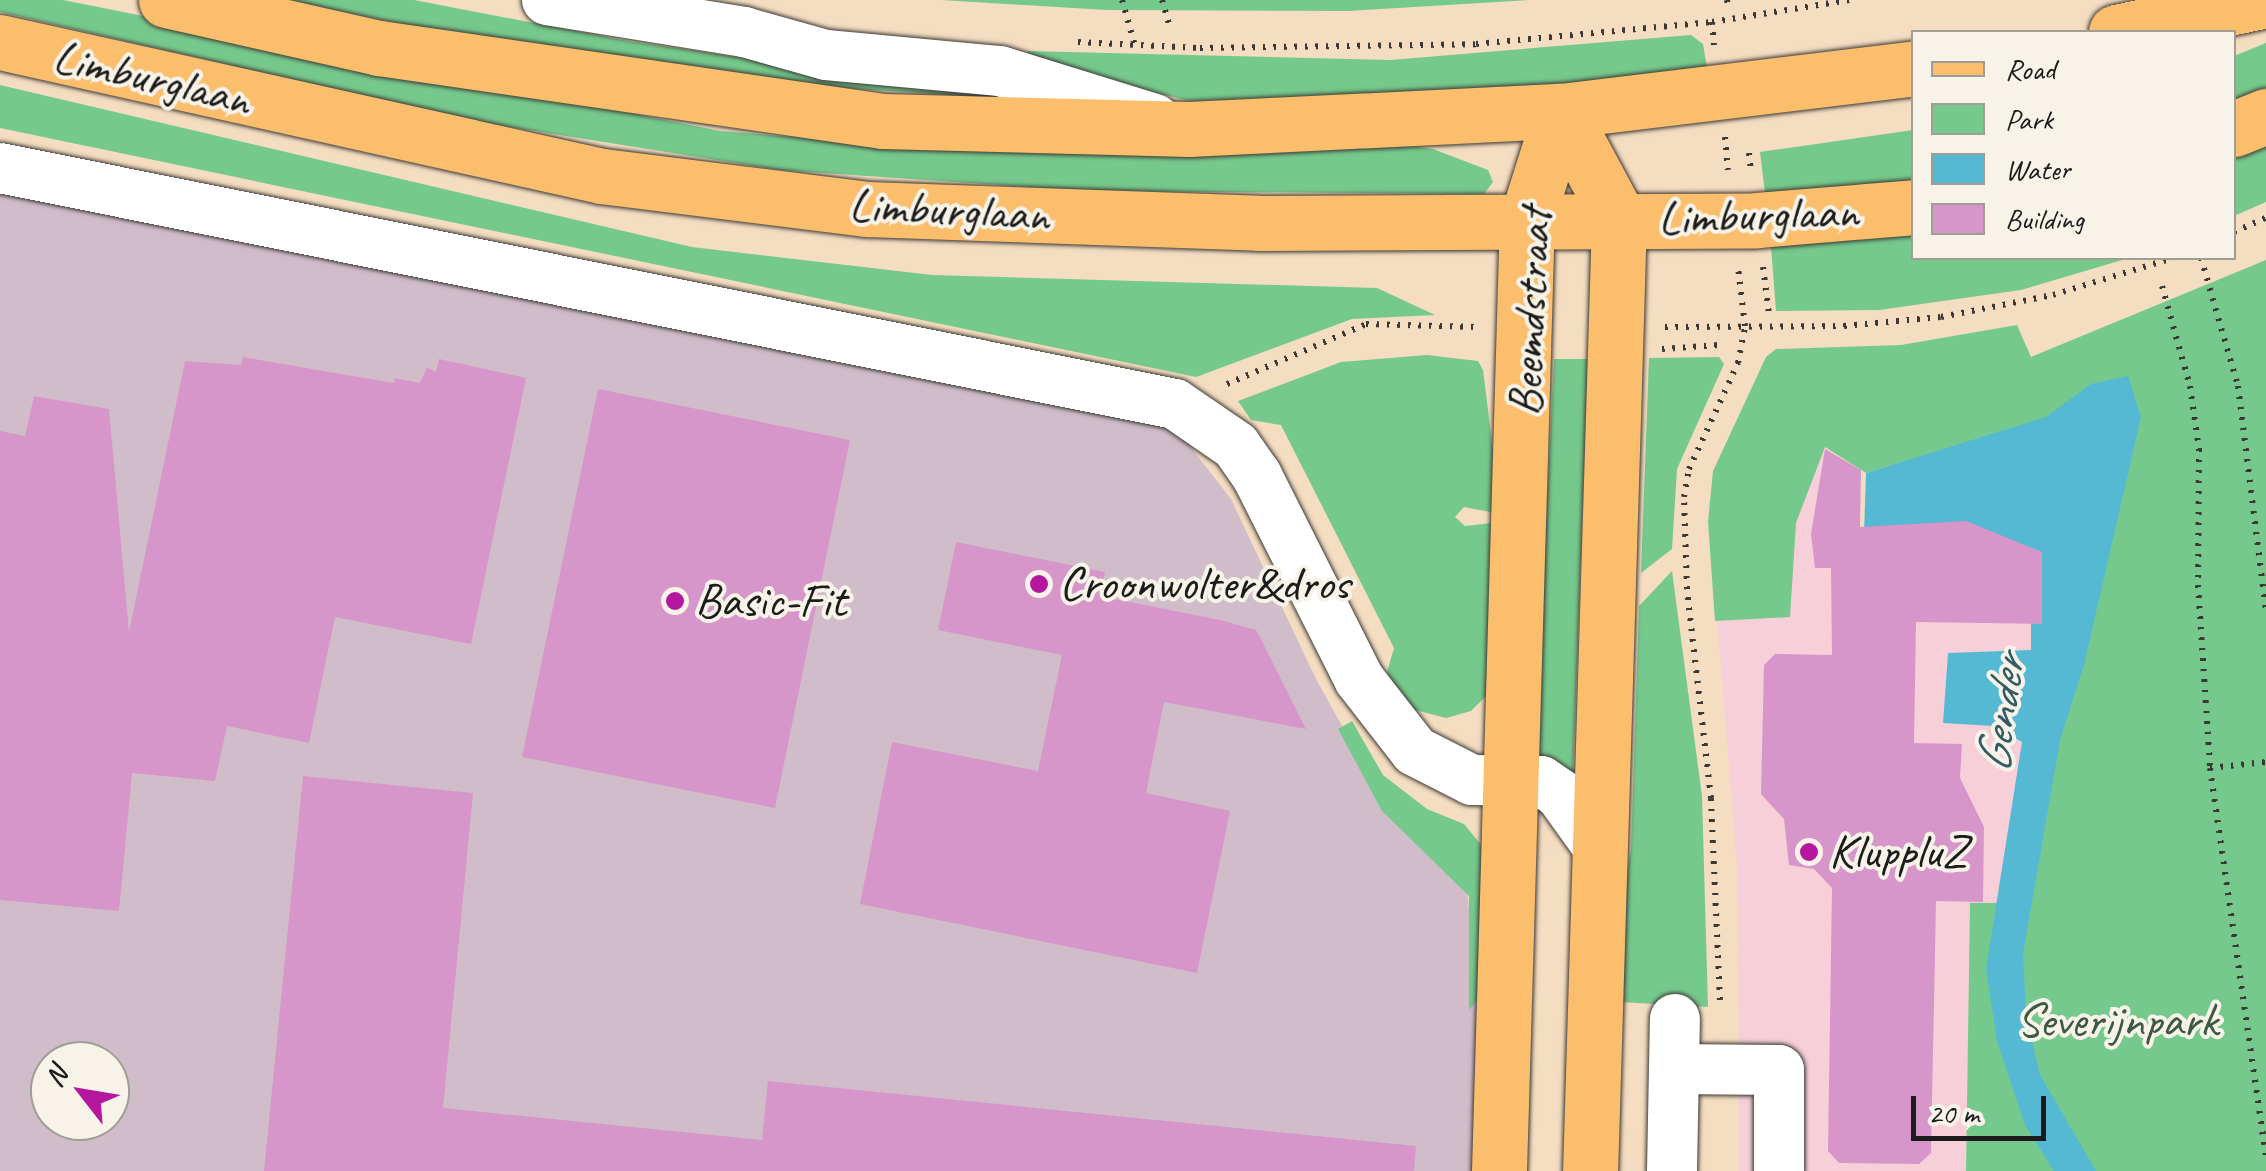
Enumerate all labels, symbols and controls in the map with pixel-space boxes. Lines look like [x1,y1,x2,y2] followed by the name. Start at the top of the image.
[48,27,256,129] street label: Limburglaan
[1911,30,2236,260] legend
[2005,50,2055,88] text: Road
[2005,100,2053,138] text: Park
[2005,150,2070,188] text: Water
[848,176,1050,244] street label: Limburglaan
[1657,183,1859,247] street label: Limburglaan
[2005,200,2084,238] text: Building
[1496,207,1564,417] street label: Beemdstraat
[1059,555,1350,613] place label: Croonwolter&dros
[695,572,846,630] place label: Basic-Fit
[1028,573,1050,595] marker: Croonwolter&dros
[664,590,686,612] marker: Basic-Fit
[1962,652,2038,776] water label: Gender
[1829,823,1966,881] place label: KluppluZ
[1798,841,1820,863] marker: KluppluZ
[2016,992,2218,1050] park label: Severijnpark
[30,1041,130,1141] north arrow
[36,1060,75,1093] text: N
[1916,1076,2051,1138] scale bar
[1928,1094,1979,1132] text: 20 m

